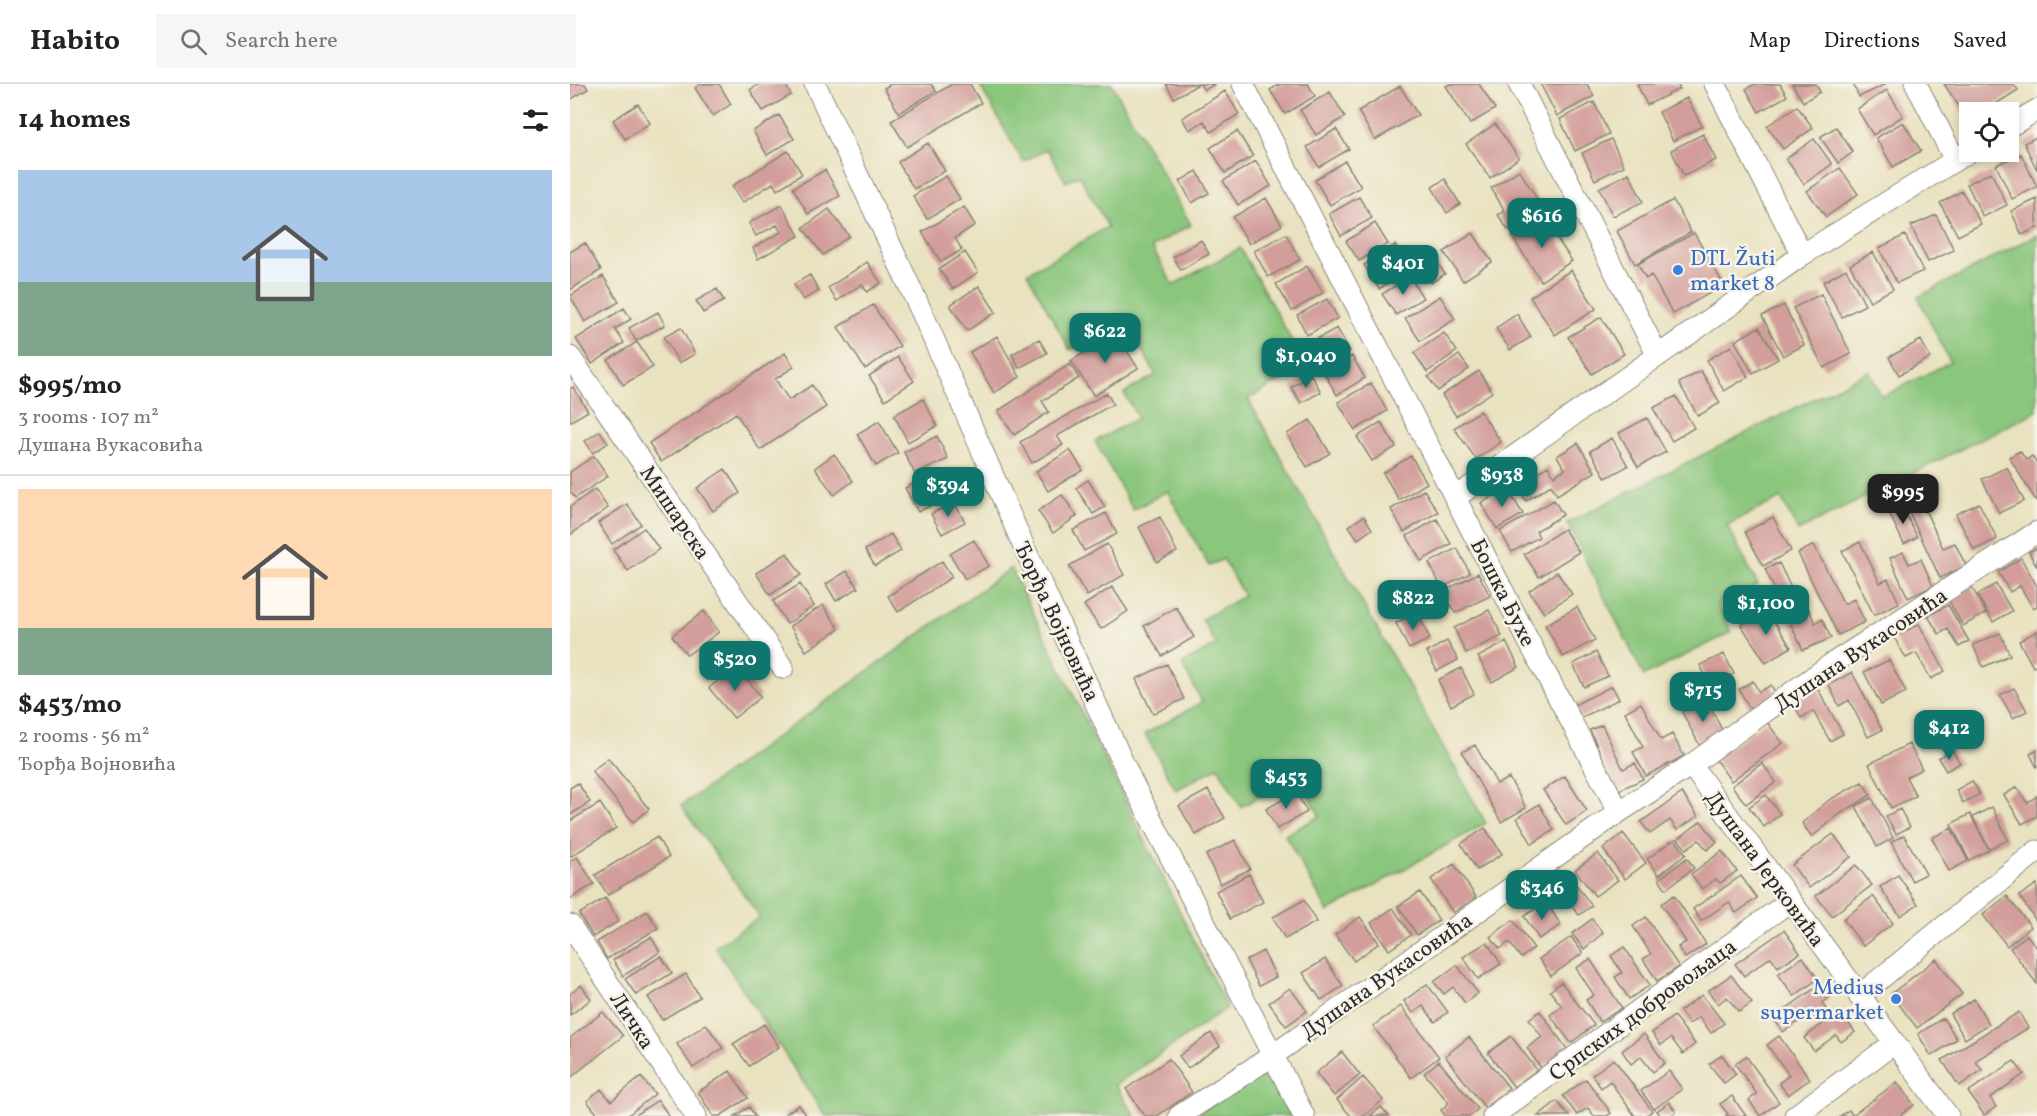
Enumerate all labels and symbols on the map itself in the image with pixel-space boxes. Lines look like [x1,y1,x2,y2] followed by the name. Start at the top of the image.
[1506,198,1578,249] pin: $616
[1690,244,1776,300] place label: DTL Žuti market 8
[1367,245,1439,296] pin: $401
[1671,263,1685,277] marker: DTL Žuti market 8
[1069,313,1141,364] pin: $622
[1257,338,1355,389] pin: $1,040
[1466,457,1538,508] pin: $938
[631,460,717,567] street label: Мишарска
[912,467,984,518] pin: $394
[1867,474,1939,525] pin: $995
[1461,534,1542,653] street label: Бошка Бухе
[1005,537,1106,707] street label: Ђорђа Војновића
[1377,580,1449,631] pin: $822
[1768,581,1955,721] street label: Душана Вукасовића
[1717,585,1815,636] pin: $1,100
[699,641,771,692] pin: $520
[1667,672,1739,723] pin: $715
[1913,710,1985,761] pin: $412
[1250,759,1322,810] pin: $453
[1696,785,1832,954] street label: Душана Јерковића
[1506,870,1578,921] pin: $346
[1295,906,1480,1048] street label: Душана Вукасовића
[1543,932,1744,1090] street label: Српских добровољаца
[1760,973,1884,1029] place label: Medius supermarket
[601,987,661,1056] street label: Личка
[1889,992,1903,1006] marker: Medius supermarket

